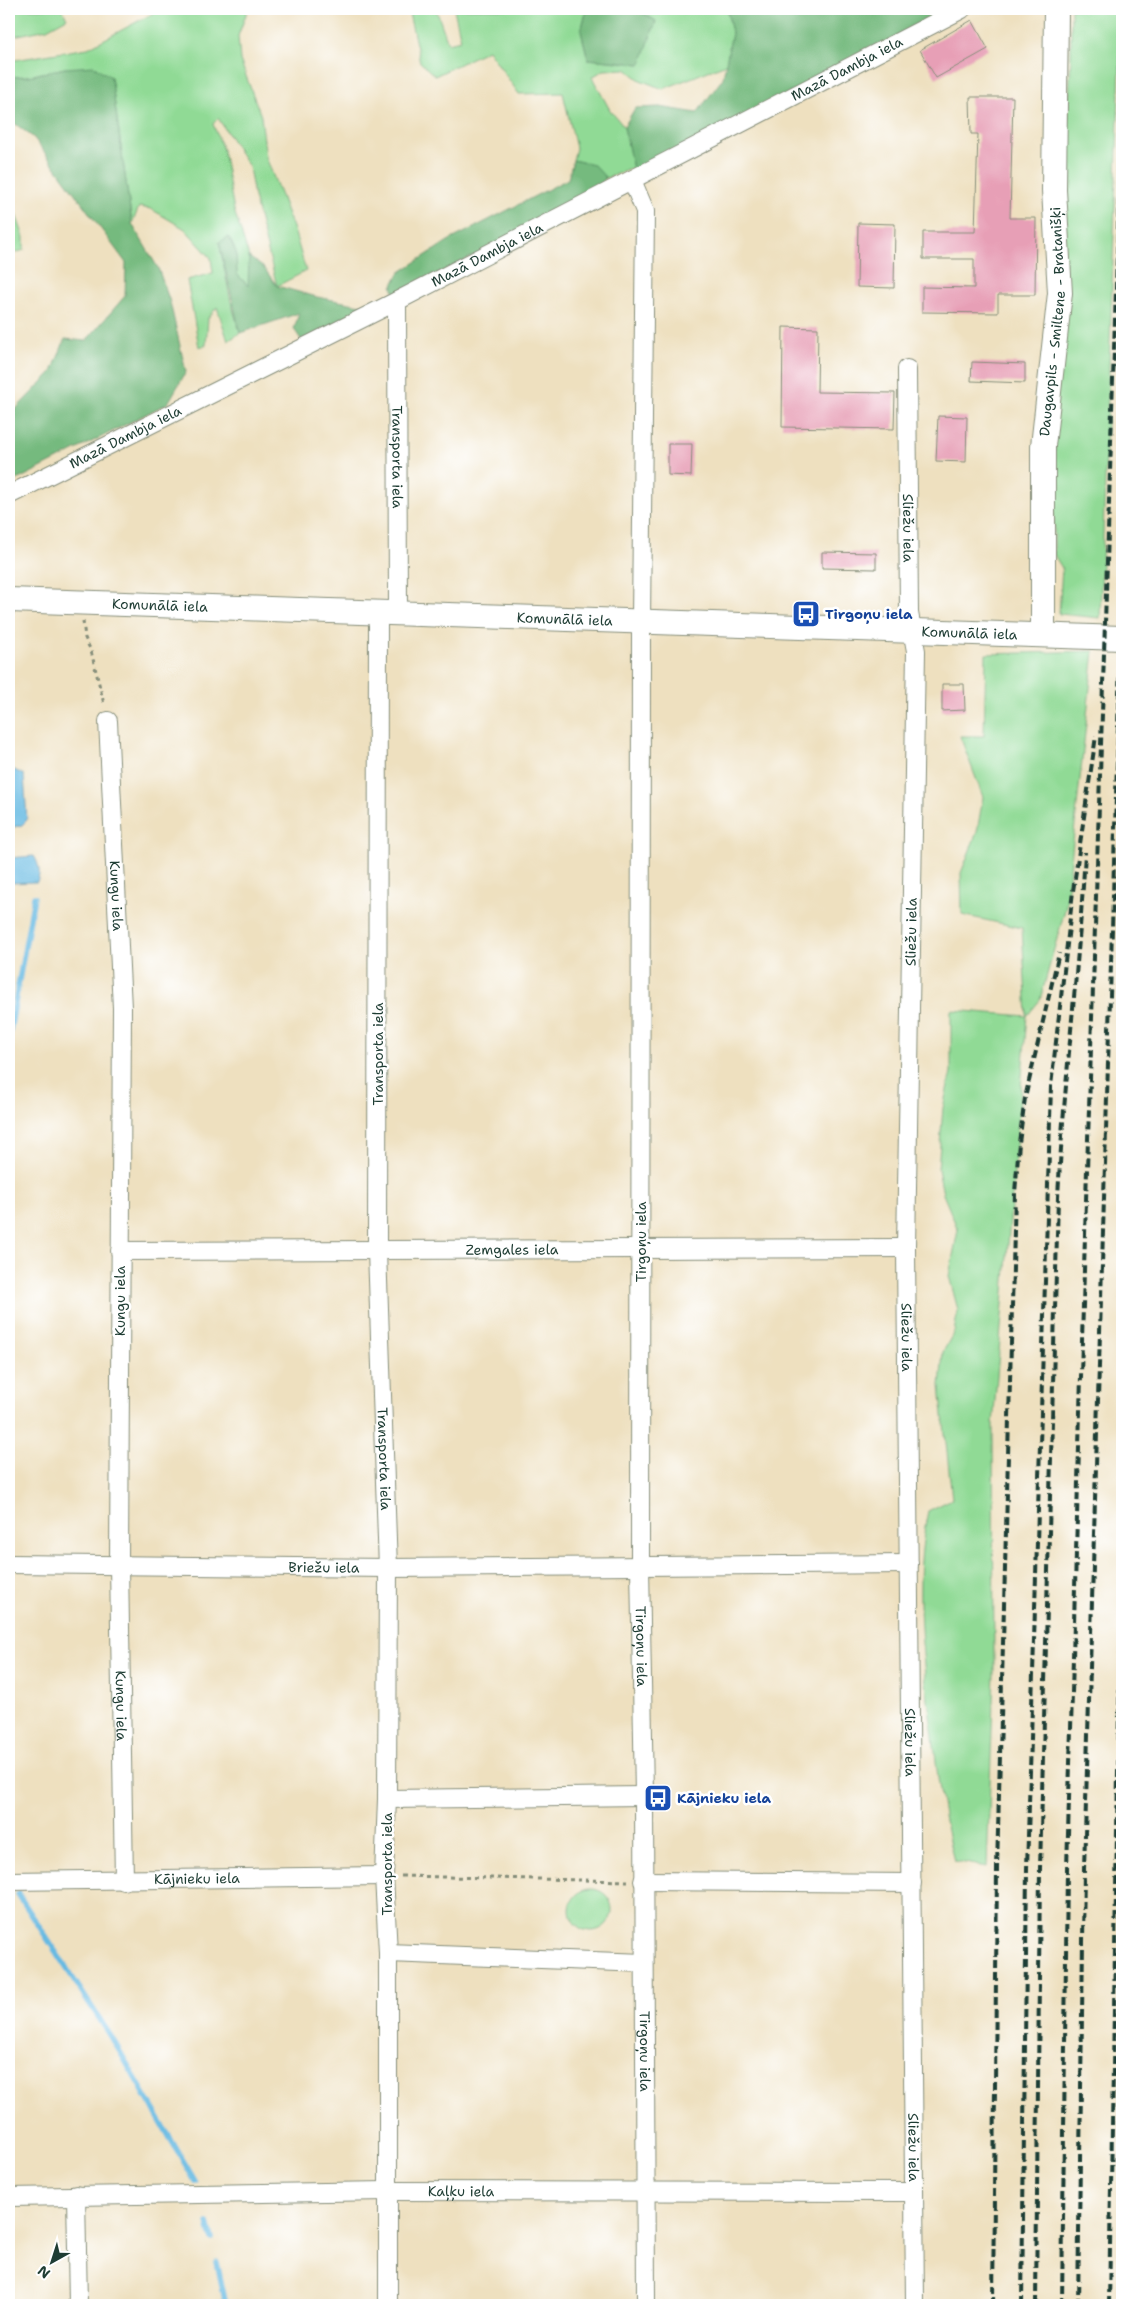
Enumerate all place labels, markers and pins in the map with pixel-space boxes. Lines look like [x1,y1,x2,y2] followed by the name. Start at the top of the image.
[791,599,821,629] bus stop icon: Tirgoņu iela
[825,605,913,624] place label: Tirgoņu iela
[643,1783,673,1813] bus stop icon: Kājnieku iela
[677,1789,772,1807] place label: Kājnieku iela

